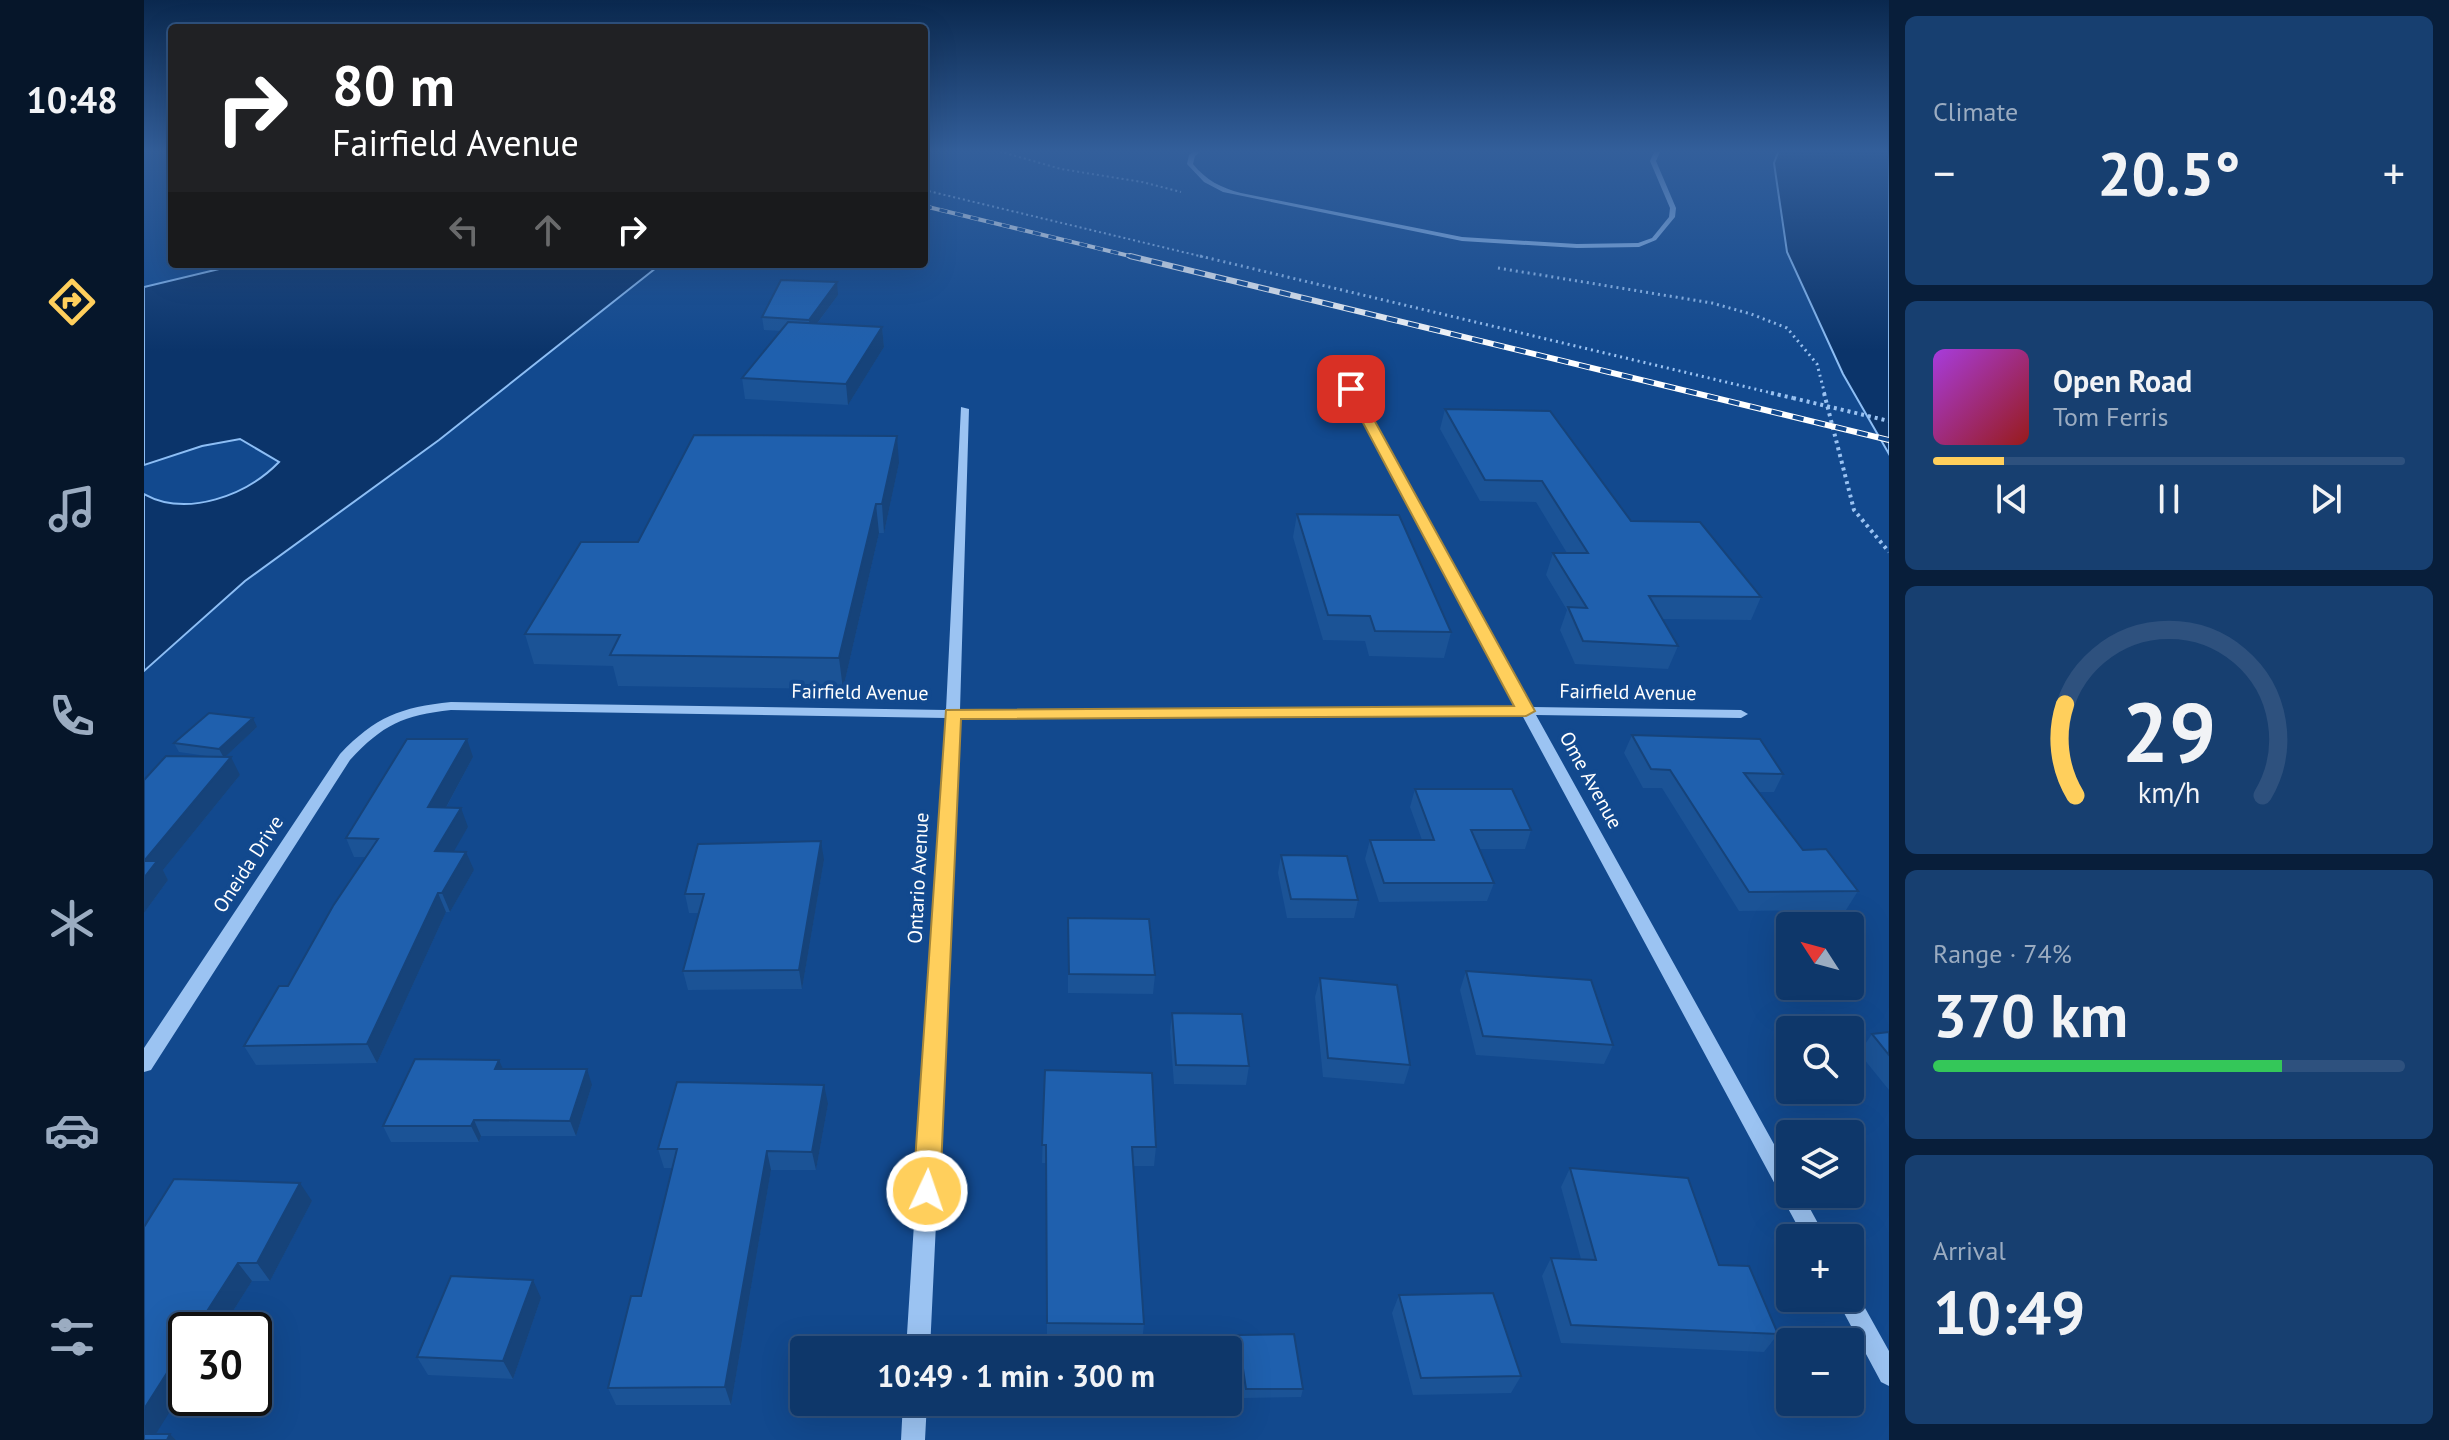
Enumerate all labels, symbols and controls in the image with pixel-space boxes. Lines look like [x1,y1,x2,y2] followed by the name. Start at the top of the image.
[332,49,455,121] text: 80 m
[200,56,304,160] icon: right
[26,76,118,123] text: 10:48
[1933,95,2018,128] text: Climate
[332,119,579,166] text: Fairfield Avenue
[2097,134,2241,212] text: 20.5°
[1933,144,1955,201] text: −
[2383,144,2405,201] text: +
[442,208,486,252] icon: left
[526,208,570,252] icon: ahead
[610,208,654,252] icon: right
[44,274,100,330] icon: directions
[1317,355,1385,423] pin
[2053,361,2192,400] text: Open Road
[1329,367,1373,411] icon: arrive
[2053,400,2168,433] text: Tom Ferris
[1990,477,2034,521] icon: previous
[2147,477,2191,521] icon: pause
[2304,477,2348,521] icon: next
[44,481,100,537] icon: music
[2122,677,2216,785] text: 29
[791,678,929,706] street label: Fairfield Avenue
[1559,678,1697,706] street label: Fairfield Avenue
[44,688,100,744] icon: phone
[1554,727,1628,833] street label: Ome Avenue
[2138,774,2200,811] text: km/h
[207,810,289,918] street label: Oneida Drive
[902,812,934,944] street label: Ontario Avenue
[44,895,100,951] icon: climate
[1776,912,1864,1000] north arrow
[1776,912,1864,1416] map controls
[1933,937,2072,970] text: Range · 74%
[1933,976,2128,1054] text: 370 km
[1776,1016,1864,1104] button: search
[44,1102,100,1158] icon: car
[1776,1120,1864,1208] button: layers
[885,1149,969,1233] position arrow
[1776,1224,1864,1312] button: +
[1933,1234,2006,1267] text: Arrival
[1933,1273,2085,1351] text: 10:49
[44,1309,100,1365] icon: filters
[168,1312,272,1416] speed limit sign: 30
[1776,1328,1864,1416] button: −
[877,1356,1155,1395] text: 10:49 · 1 min · 300 m

